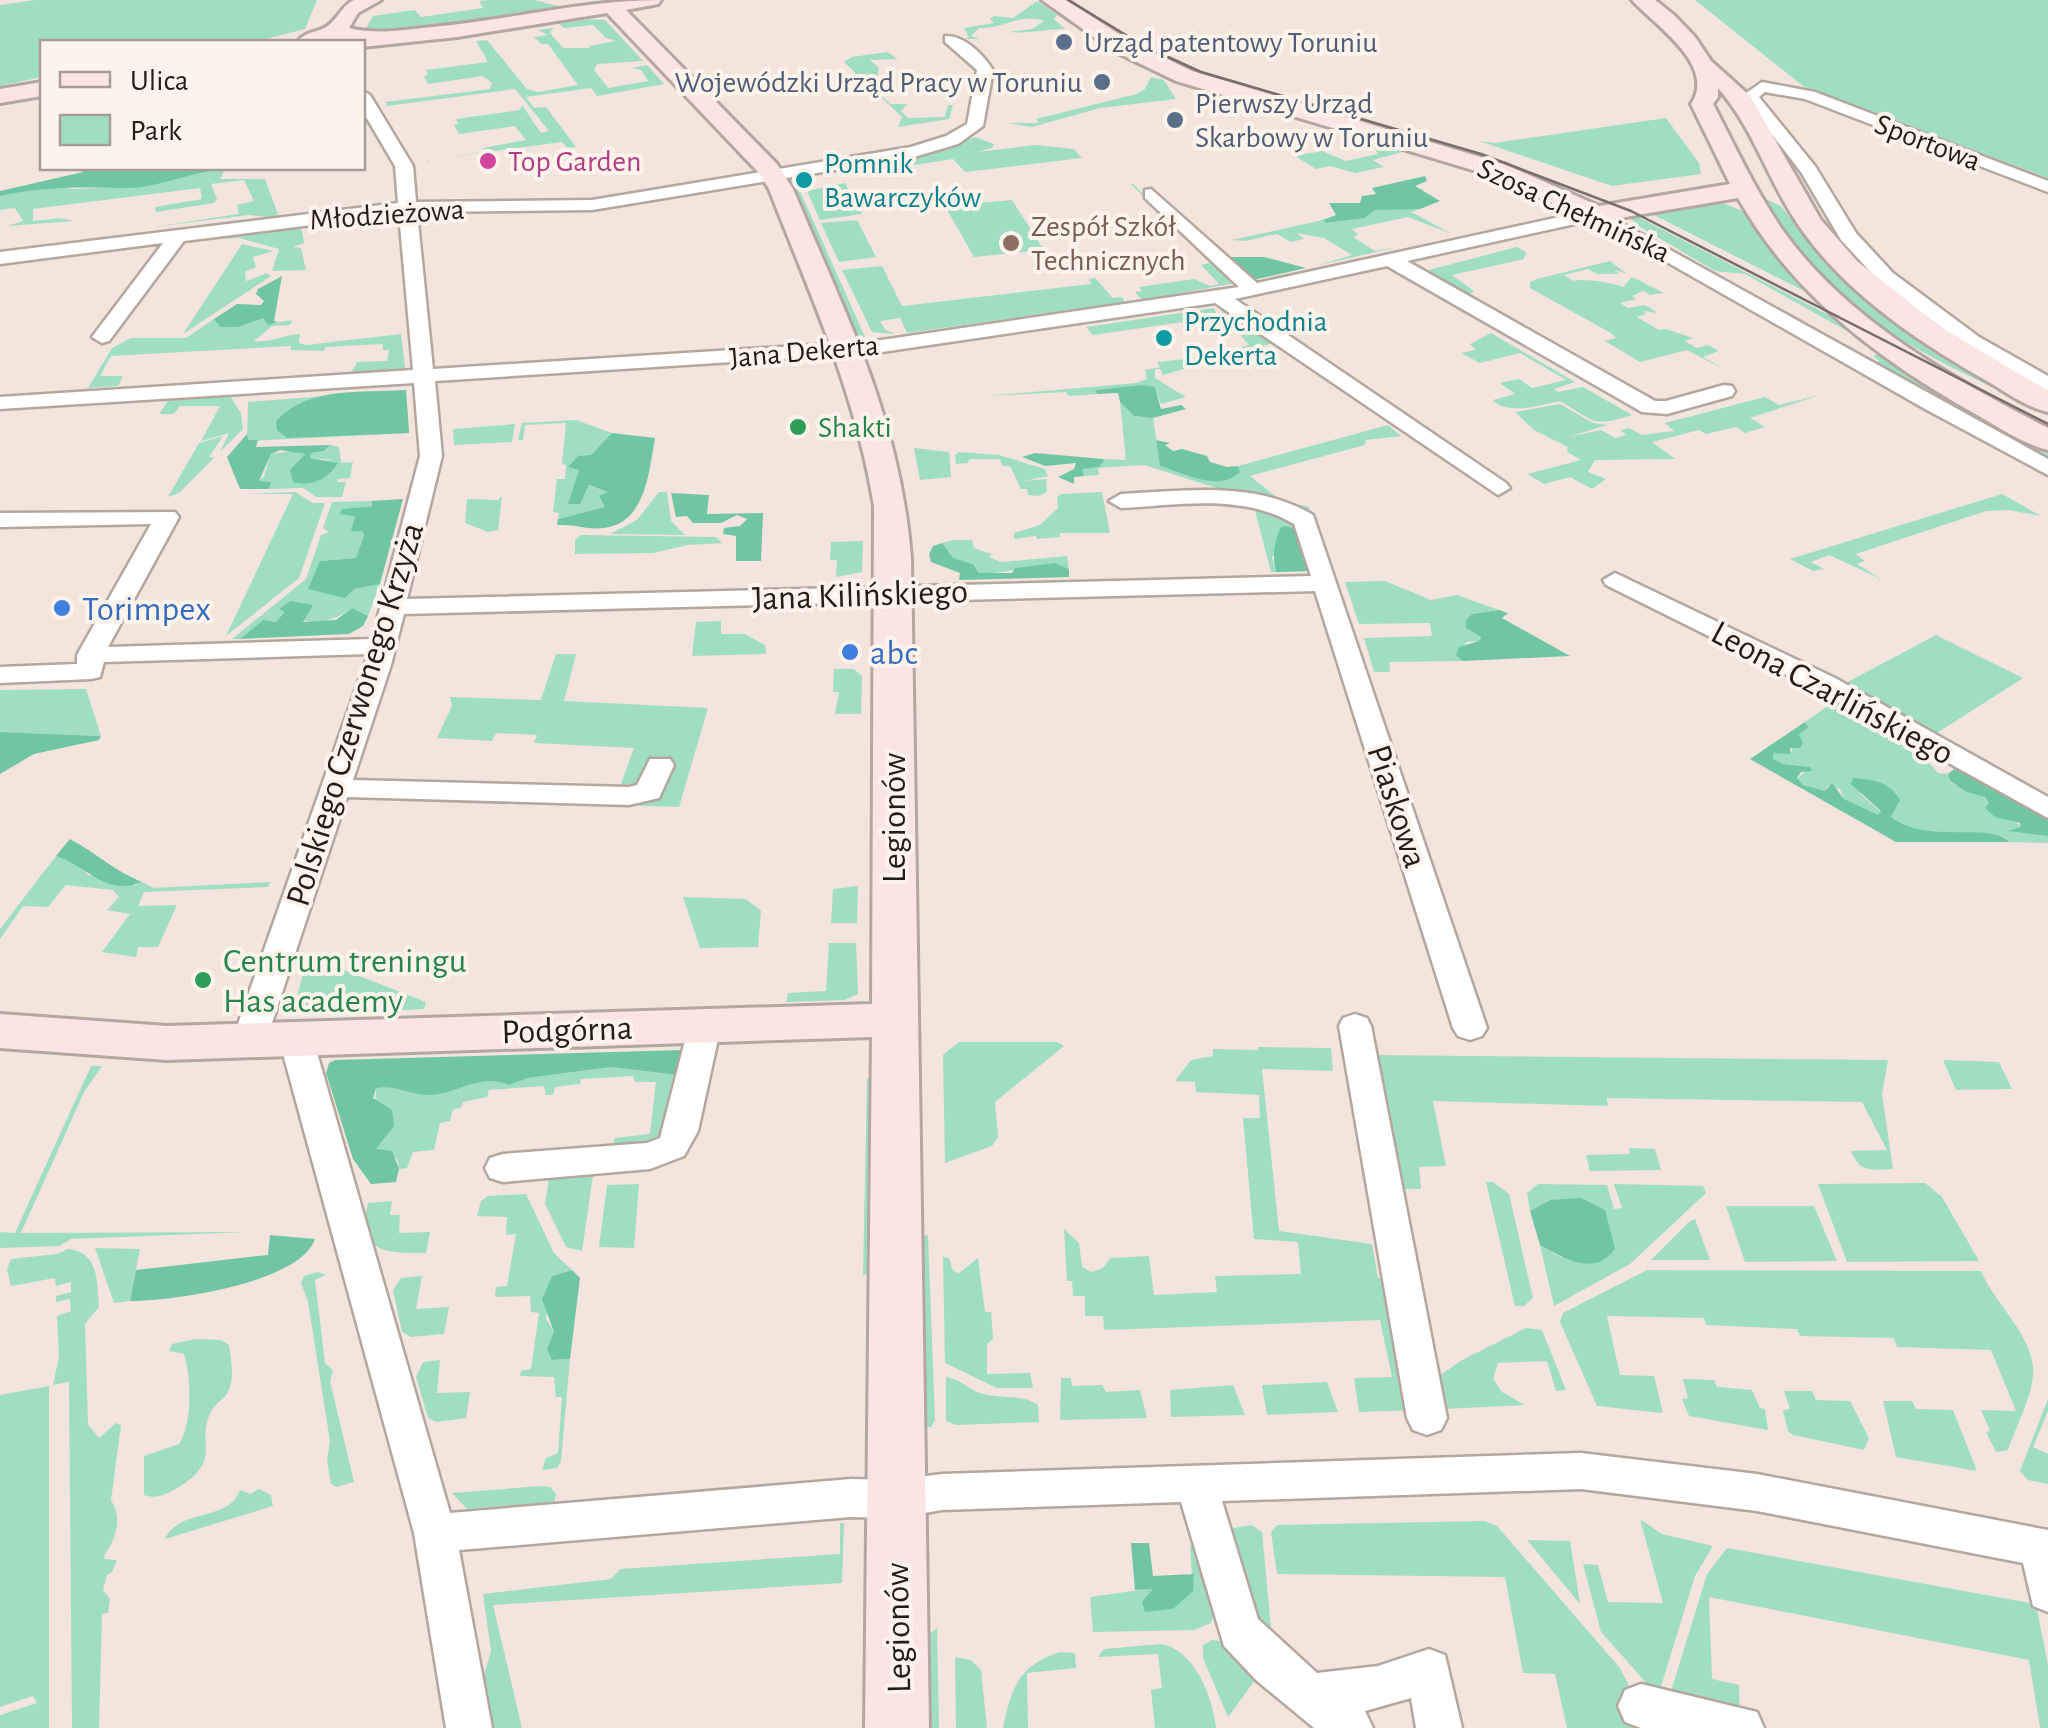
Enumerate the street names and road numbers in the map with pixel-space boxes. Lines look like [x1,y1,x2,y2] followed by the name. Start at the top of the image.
[1871,109,1985,177] street label: Sportowa
[1473,153,1674,269] street label: Szosa Chełmińska
[309,195,465,235] street label: Młodzieżowa
[728,331,880,373] street label: Jana Dekerta
[280,519,430,910] street label: Polskiego Czerwonego Krzyża
[751,574,969,617] street label: Jana Kilińskiego
[1705,615,1959,772] street label: Leona Czarlińskiego
[1360,741,1433,872] street label: Piaskowa
[877,752,912,883] street label: Legionów
[501,1011,633,1050] street label: Podgórna
[880,1562,917,1694] street label: Legionów

